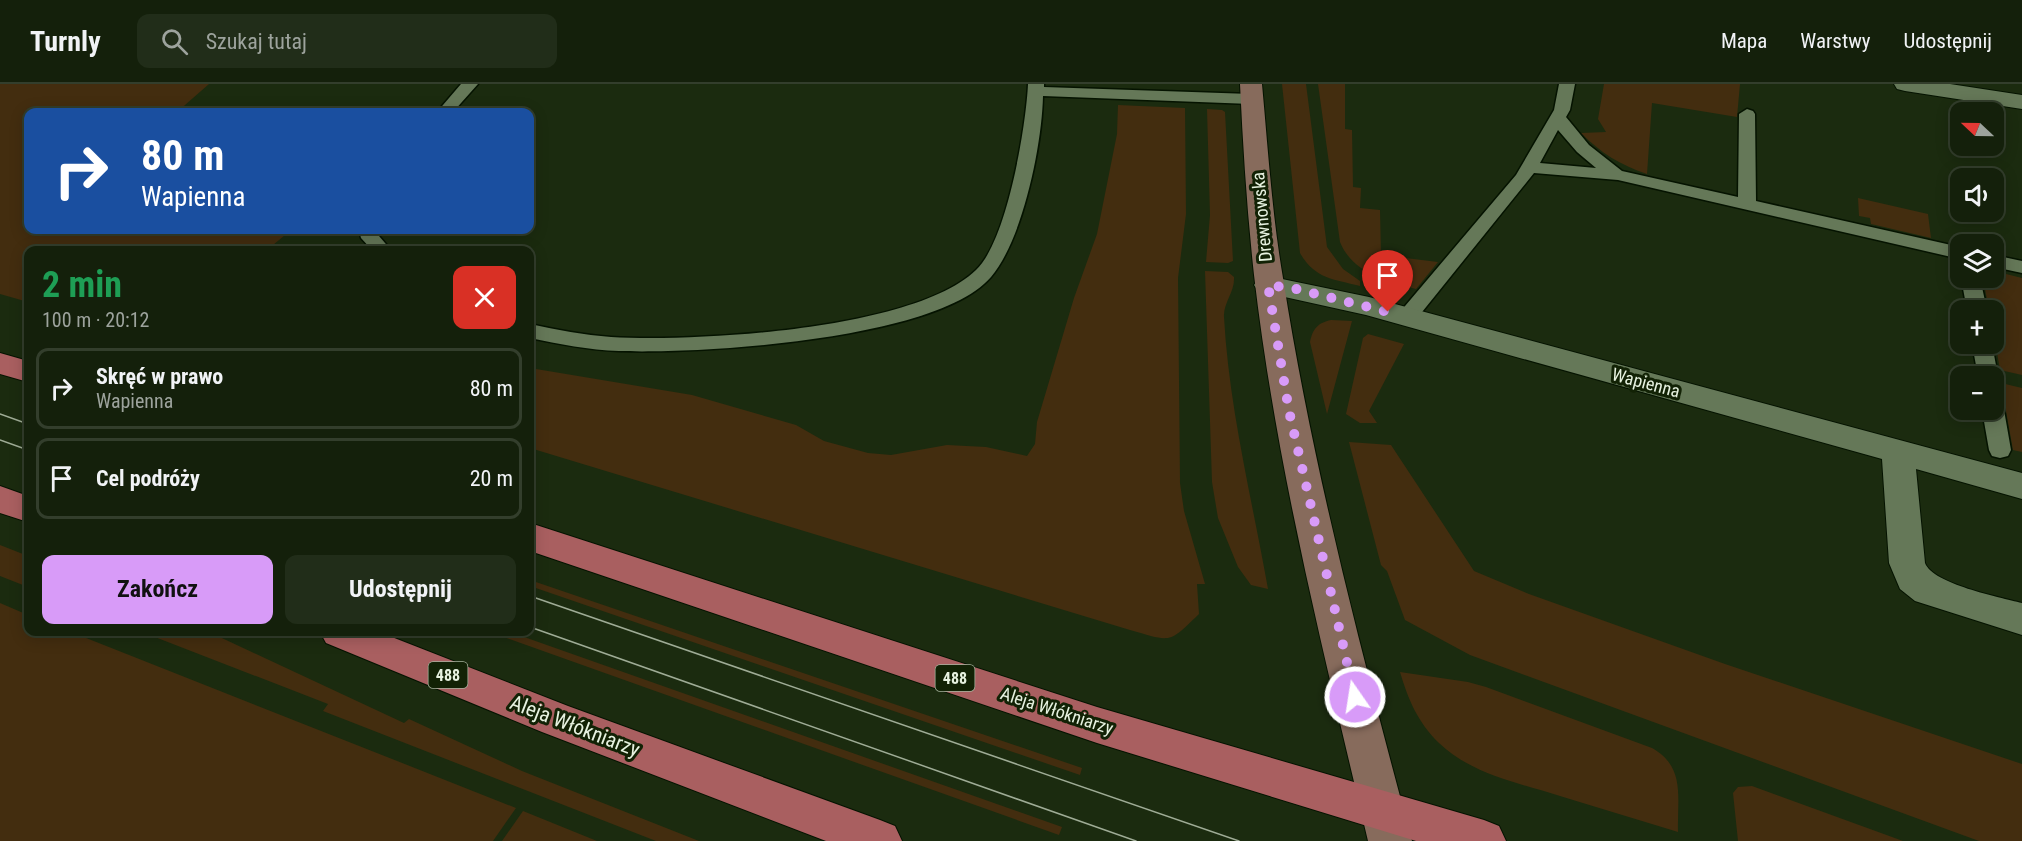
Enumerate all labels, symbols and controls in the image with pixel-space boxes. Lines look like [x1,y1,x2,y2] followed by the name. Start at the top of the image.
[137,14,557,68] search box
[30,25,101,58] text: Turnly
[158,25,191,58] icon: search
[206,29,307,54] text: Szukaj tutaj
[1721,29,1767,53] text: Mapa
[1800,29,1871,53] text: Warstwy
[1904,29,1992,53] text: Udostępnij
[1950,102,2004,156] north arrow
[1950,102,2004,420] map controls
[141,131,224,180] text: 80 m
[42,132,120,210] icon: right
[1950,168,2004,222] button: sound
[1247,171,1276,263] street label: Drewnowska
[141,181,245,213] text: Wapienna
[1950,234,2004,288] button: layers
[1362,250,1413,312] pin
[1371,259,1404,292] icon: arrive
[42,264,122,306] text: 2 min
[453,266,516,329] button: close
[1950,300,2004,354] button: +
[42,308,149,332] text: 100 m · 20:12
[1610,363,1682,402] street label: Wapienna
[96,364,223,389] text: Skręć w prawo
[1950,366,2004,420] button: −
[45,372,78,405] icon: right
[470,376,513,401] text: 80 m
[96,389,173,413] text: Wapienna
[45,462,78,495] icon: arrive
[96,466,200,491] text: Cel podróży
[470,466,513,491] text: 20 m
[42,555,273,624] button: Zakończ
[285,555,516,624] button: Udostępnij
[428,662,468,688] road number: 488
[936,665,974,691] road number: 488
[1323,665,1387,729] position arrow
[998,682,1117,739] street label: Aleja Włókniarzy
[507,690,643,762] street label: Aleja Włókniarzy

